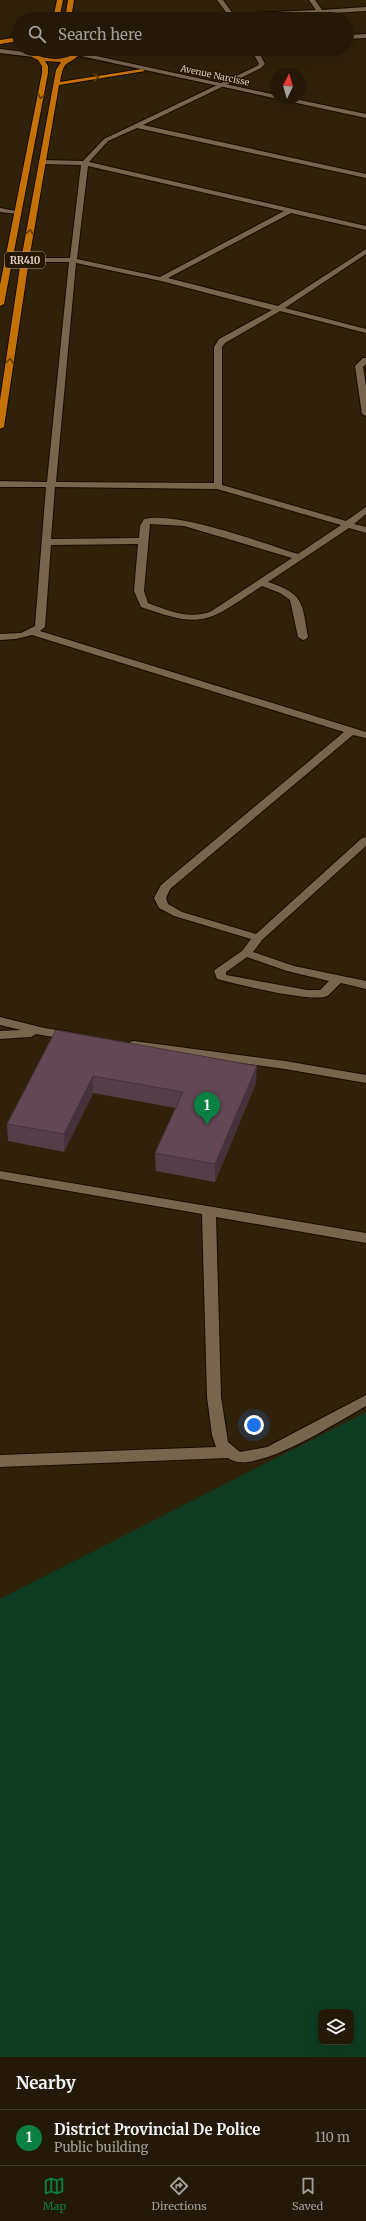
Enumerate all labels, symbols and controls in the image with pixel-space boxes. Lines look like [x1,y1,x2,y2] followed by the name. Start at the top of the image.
[12,12,354,56] search box
[26,23,48,45] icon: search
[58,25,142,44] text: Search here
[179,62,251,88] street label: Avenue Narcisse
[270,68,306,104] north arrow
[93,73,99,82] one-way arrow
[37,93,45,99] one-way arrow
[25,229,33,236] one-way arrow
[5,252,45,268] road number: RR410
[5,358,14,364] one-way arrow
[194,1092,220,1125] pin: 1
[244,1415,264,1435] your location
[318,2009,354,2045] map controls
[318,2009,354,2045] button: layers
[16,2072,76,2094] text: Nearby
[54,2120,260,2139] text: District Provincial De Police
[26,2129,32,2146] text: 1
[315,2129,350,2146] text: 110 m
[54,2139,148,2156] text: Public building
[43,2175,66,2213] tab: Map
[152,2175,207,2213] tab: Directions
[292,2175,323,2213] tab: Saved

